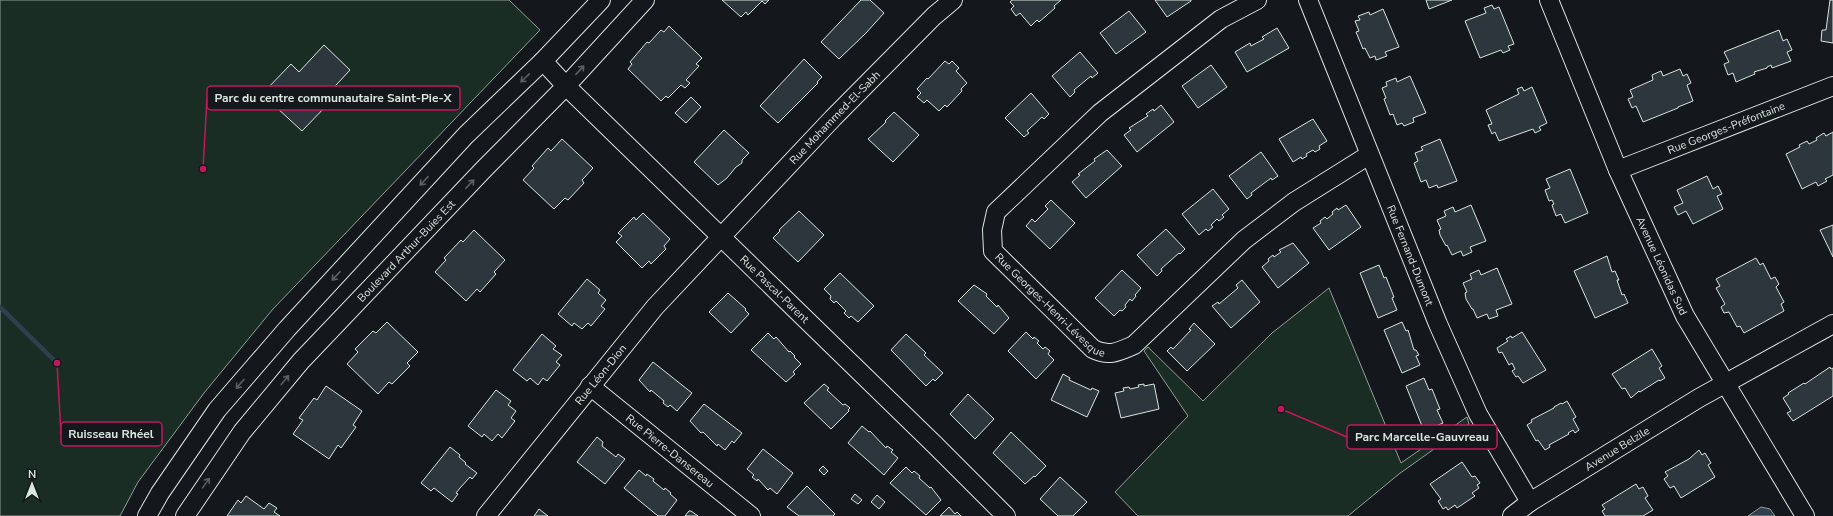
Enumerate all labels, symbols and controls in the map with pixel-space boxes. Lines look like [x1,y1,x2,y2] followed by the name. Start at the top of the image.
[576,65,585,76] one-way arrow
[786,68,884,168] street label: Rue Mohammed-El-Sabh
[520,73,530,83] one-way arrow
[207,86,460,110] callout: Parc du centre communautaire Saint-Pie-X
[214,90,452,106] text: Parc du centre communautaire Saint-Pie-X
[1665,98,1787,158] street label: Rue Georges-Préfontaine
[419,176,429,186] one-way arrow
[465,179,475,189] one-way arrow
[354,197,459,306] street label: Boulevard Arthur-Buies Est
[1383,203,1437,308] street label: Rue Fernand-Dumont
[1632,214,1691,318] street label: Avenue Léonidas Sud
[991,250,1107,361] street label: Rue Georges-Henri-Lévesque
[736,252,812,327] street label: Rue Pascal-Parent
[331,271,340,281] one-way arrow
[572,341,630,408] street label: Rue Léon-Dion
[281,375,290,386] one-way arrow
[235,379,245,389] one-way arrow
[623,411,717,491] street label: Rue Pierre-Dansereau
[61,422,162,446] callout: Ruisseau Rhéel
[1582,423,1653,475] street label: Avenue Belzile
[1347,425,1497,449] callout: Parc Marcelle-Gauvreau
[68,426,154,442] text: Ruisseau Rhéel
[1355,429,1489,445] text: Parc Marcelle-Gauvreau
[12,464,52,504] north arrow
[28,467,36,482] text: N
[202,478,210,489] one-way arrow

